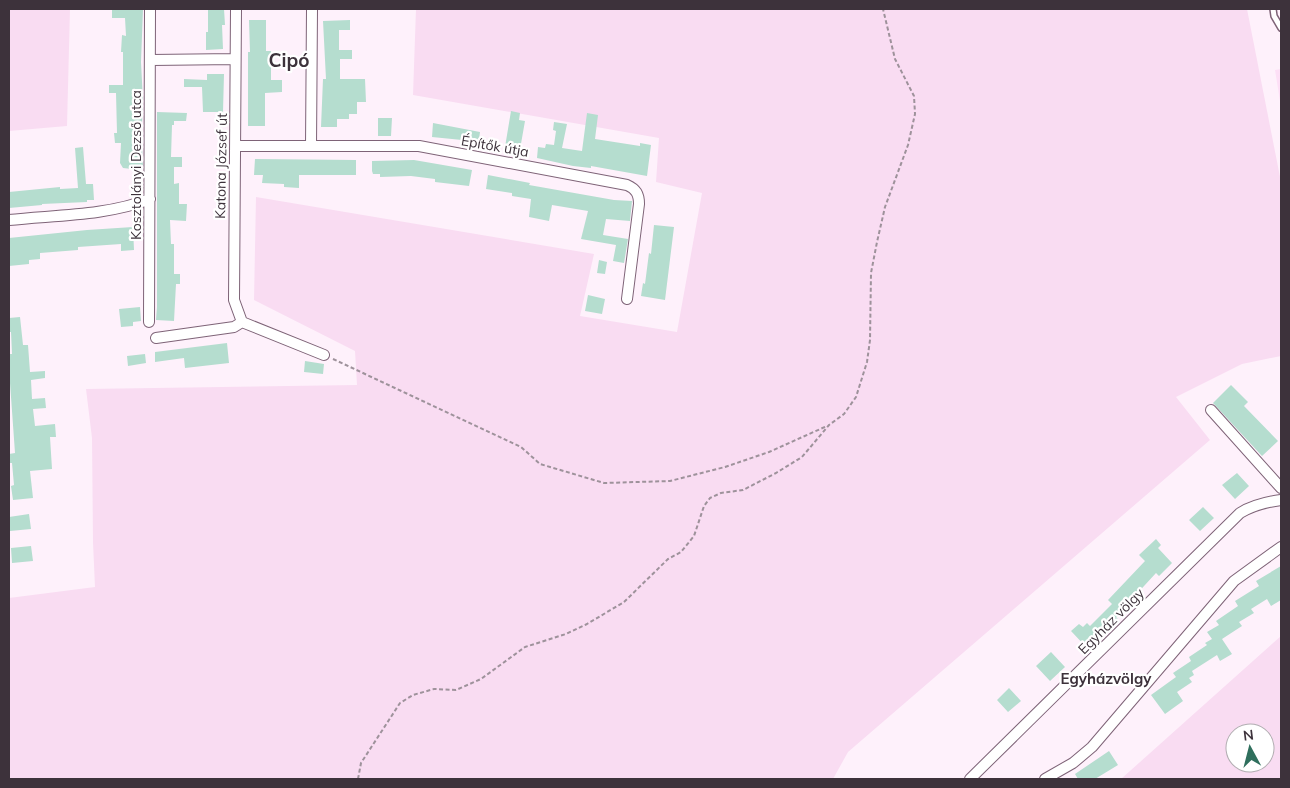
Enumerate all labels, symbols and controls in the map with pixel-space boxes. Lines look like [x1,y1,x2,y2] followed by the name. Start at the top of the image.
[268,48,310,72] district label: Cipó
[127,90,145,240] street label: Kosztolányi Dezső utca
[211,113,231,219] street label: Katona József út
[460,131,530,161] street label: Építők útja
[1074,584,1148,658] street label: Egyház völgy
[1061,669,1152,688] district label: Egyházvölgy
[1225,723,1275,773] north arrow
[1242,726,1255,745] text: N

